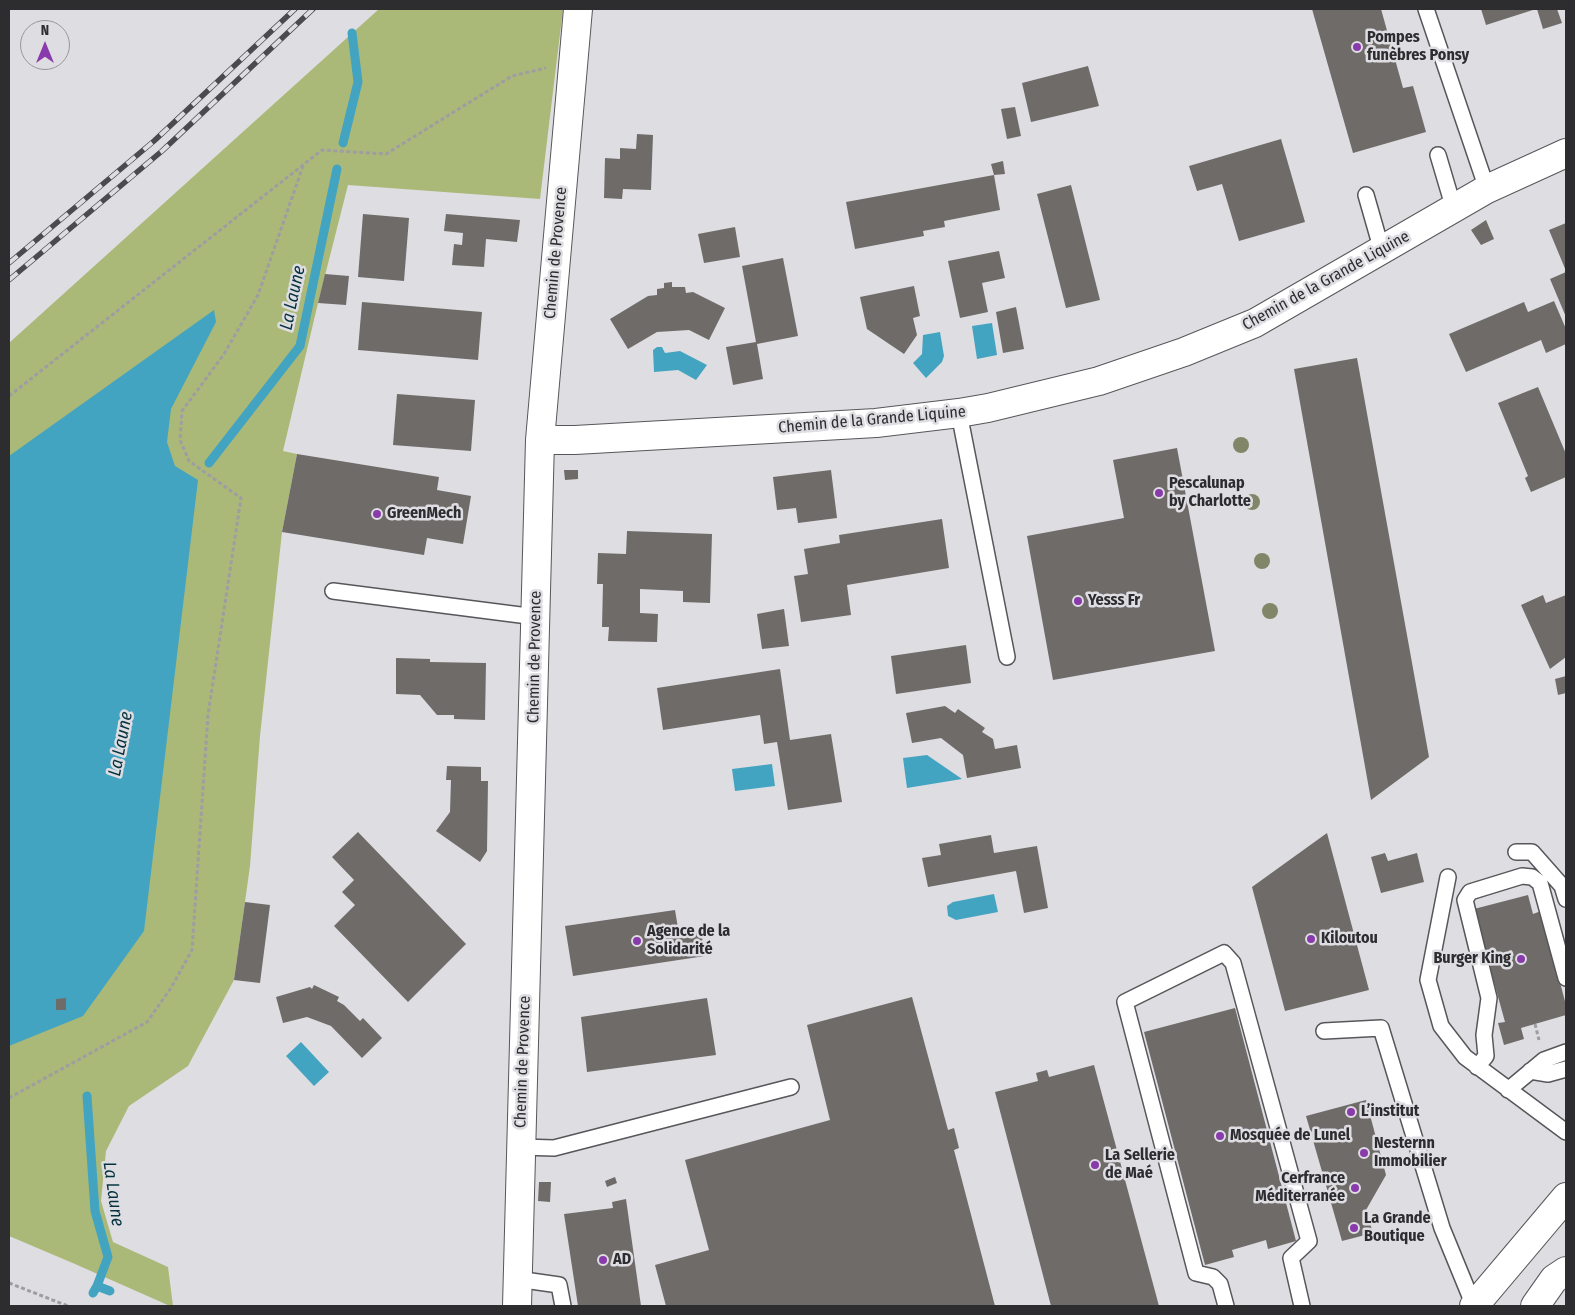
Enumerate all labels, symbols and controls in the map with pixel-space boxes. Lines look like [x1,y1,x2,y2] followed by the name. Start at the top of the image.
[20,20,70,70] north arrow
[41,22,49,39] text: N
[1367,28,1469,66] place label: Pompes funèbres Ponsy
[1351,41,1363,53] marker: Pompes funèbres Ponsy
[541,186,571,320] street label: Chemin de Provence
[1239,227,1413,335] street label: Chemin de la Grande Liquine
[276,264,310,332] water label: La Laune
[778,402,966,438] street label: Chemin de la Grande Liquine
[1169,474,1251,512] place label: Pescalunap by Charlotte
[1153,487,1165,499] marker: Pescalunap by Charlotte
[387,504,461,524] place label: GreenMech
[371,508,383,520] marker: GreenMech
[524,591,546,723] street label: Chemin de Provence
[1088,591,1140,611] place label: Yesss Fr
[1072,595,1084,607] marker: Yesss Fr
[104,710,138,778] water label: La Laune
[647,922,730,960] place label: Agence de la Solidarité
[1321,929,1378,949] place label: Kiloutou
[1305,933,1317,945] marker: Kiloutou
[631,935,643,947] marker: Agence de la Solidarité
[1433,949,1511,969] place label: Burger King
[1515,953,1527,965] marker: Burger King
[511,995,535,1129] street label: Chemin de Provence
[1361,1102,1419,1122] place label: L’institut
[1345,1106,1357,1118] marker: L’institut
[1230,1126,1350,1146] place label: Mosquée de Lunel
[1214,1130,1226,1142] marker: Mosquée de Lunel
[1374,1134,1447,1172] place label: Nesternn Immobilier
[1105,1146,1175,1184] place label: La Sellerie de Maé
[1358,1147,1370,1159] marker: Nesternn Immobilier
[1089,1159,1101,1171] marker: La Sellerie de Maé
[98,1160,128,1228] water label: La Laune
[1255,1169,1345,1207] place label: Cerfrance Méditerranée
[1349,1182,1361,1194] marker: Cerfrance Méditerranée
[1364,1209,1431,1247] place label: La Grande Boutique
[1348,1222,1360,1234] marker: La Grande Boutique
[613,1250,631,1270] place label: AD
[597,1254,609,1266] marker: AD

